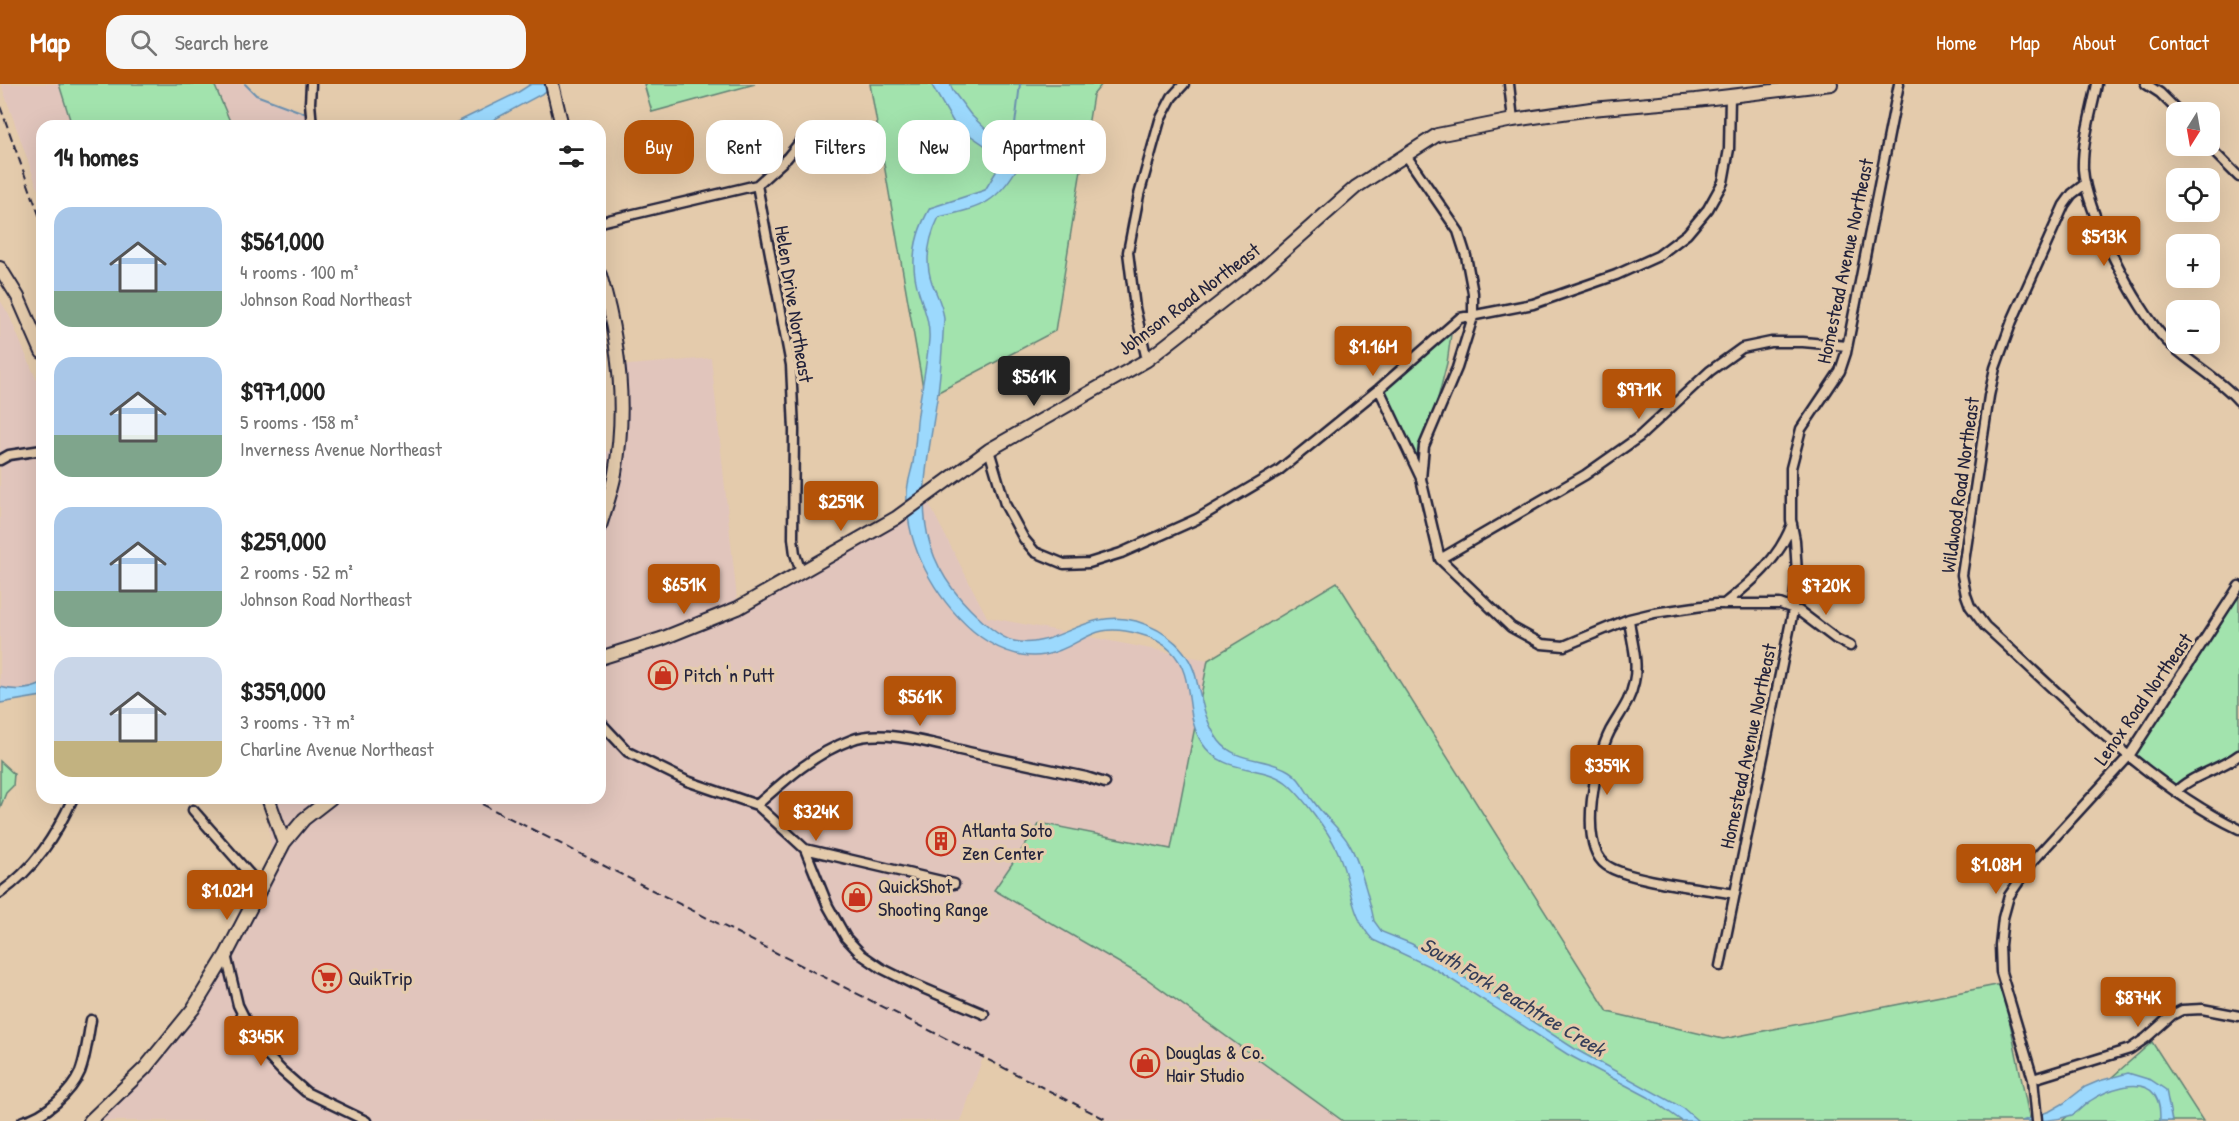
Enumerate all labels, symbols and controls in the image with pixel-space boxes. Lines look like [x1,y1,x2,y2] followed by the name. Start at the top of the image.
[106,15,526,69] search box
[30,23,70,61] text: Map
[127,26,160,59] icon: search
[175,27,269,57] text: Search here
[1936,28,1977,57] text: Home
[2010,28,2040,57] text: Map
[2073,28,2116,57] text: About
[2149,28,2209,57] text: Contact
[2166,102,2220,156] north arrow
[2166,102,2220,354] map controls
[624,120,694,174] chip: Buy
[706,120,783,174] chip: Rent
[795,120,886,174] chip: Filters
[898,120,970,174] chip: New
[982,120,1106,174] chip: Apartment
[54,139,139,174] text: 14 homes
[555,140,588,173] icon: filters
[1810,155,1880,366] street label: Homestead Avenue Northeast
[2166,168,2220,222] button: locate
[2062,216,2146,267] pin: $513K
[2081,222,2127,249] text: $513K
[240,223,324,258] text: $561,000
[769,224,820,385] street label: Helen Drive Northeast
[102,231,174,303] icon: home
[2166,234,2220,288] button: +
[1112,235,1266,361] street label: Johnson Road Northeast
[240,258,358,285] text: 4 rooms · 100 m²
[240,285,412,312] text: Johnson Road Northeast
[2166,300,2220,354] button: −
[1324,326,1422,377] pin: $1.16M
[1349,332,1397,359] text: $1.16M
[992,356,1076,407] pin: $561K
[1012,362,1056,389] text: $561K
[1597,369,1681,420] pin: $971K
[240,373,325,408] text: $971,000
[1616,375,1662,402] text: $971K
[102,381,174,453] icon: home
[1934,394,1985,575] street label: Wildwood Road Northeast
[240,408,359,435] text: 5 rooms · 158 m²
[240,435,442,462] text: Inverness Avenue Northeast
[799,481,883,532] pin: $259K
[818,487,864,514] text: $259K
[240,523,326,558] text: $259,000
[102,531,174,603] icon: home
[240,558,353,585] text: 2 rooms · 52 m²
[642,564,726,615] pin: $651K
[1784,565,1868,616] pin: $720K
[662,570,706,597] text: $651K
[1802,571,1850,598] text: $720K
[240,585,412,612] text: Johnson Road Northeast
[2087,626,2199,770] street label: Lenox Road Northeast
[1713,640,1783,851] street label: Homestead Avenue Northeast
[647,659,679,691] shop icon: Pitch 'n Putt
[684,661,775,688] place label: Pitch 'n Putt
[240,673,326,708] text: $359,000
[878,676,962,727] pin: $561K
[102,681,174,753] icon: home
[898,682,942,709] text: $561K
[240,708,354,735] text: 3 rooms · 77 m²
[240,735,434,762] text: Charline Avenue Northeast
[1565,745,1649,796] pin: $359K
[1584,751,1630,778] text: $359K
[774,791,858,842] pin: $324K
[793,797,839,824] text: $324K
[962,816,1052,866] place label: Atlanta Soto Zen Center
[925,825,957,857] building icon: Atlanta Soto Zen Center
[1947,844,2045,895] pin: $1.08M
[1970,850,2022,877] text: $1.08M
[178,870,276,921] pin: $1.02M
[878,872,988,922] place label: QuickShot Shooting Range
[201,876,253,903] text: $1.02M
[841,881,873,913] shop icon: QuickShot Shooting Range
[1415,930,1613,1064] water label: South Fork Peachtree Creek
[311,962,343,994] supermarket icon: QuikTrip
[348,964,412,991] place label: QuikTrip
[2096,977,2180,1028] pin: $874K
[2115,983,2161,1010] text: $874K
[219,1016,303,1067] pin: $345K
[238,1022,284,1049] text: $345K
[1166,1038,1264,1088] place label: Douglas & Co. Hair Studio
[1129,1047,1161,1079] shop icon: Douglas & Co. Hair Studio

